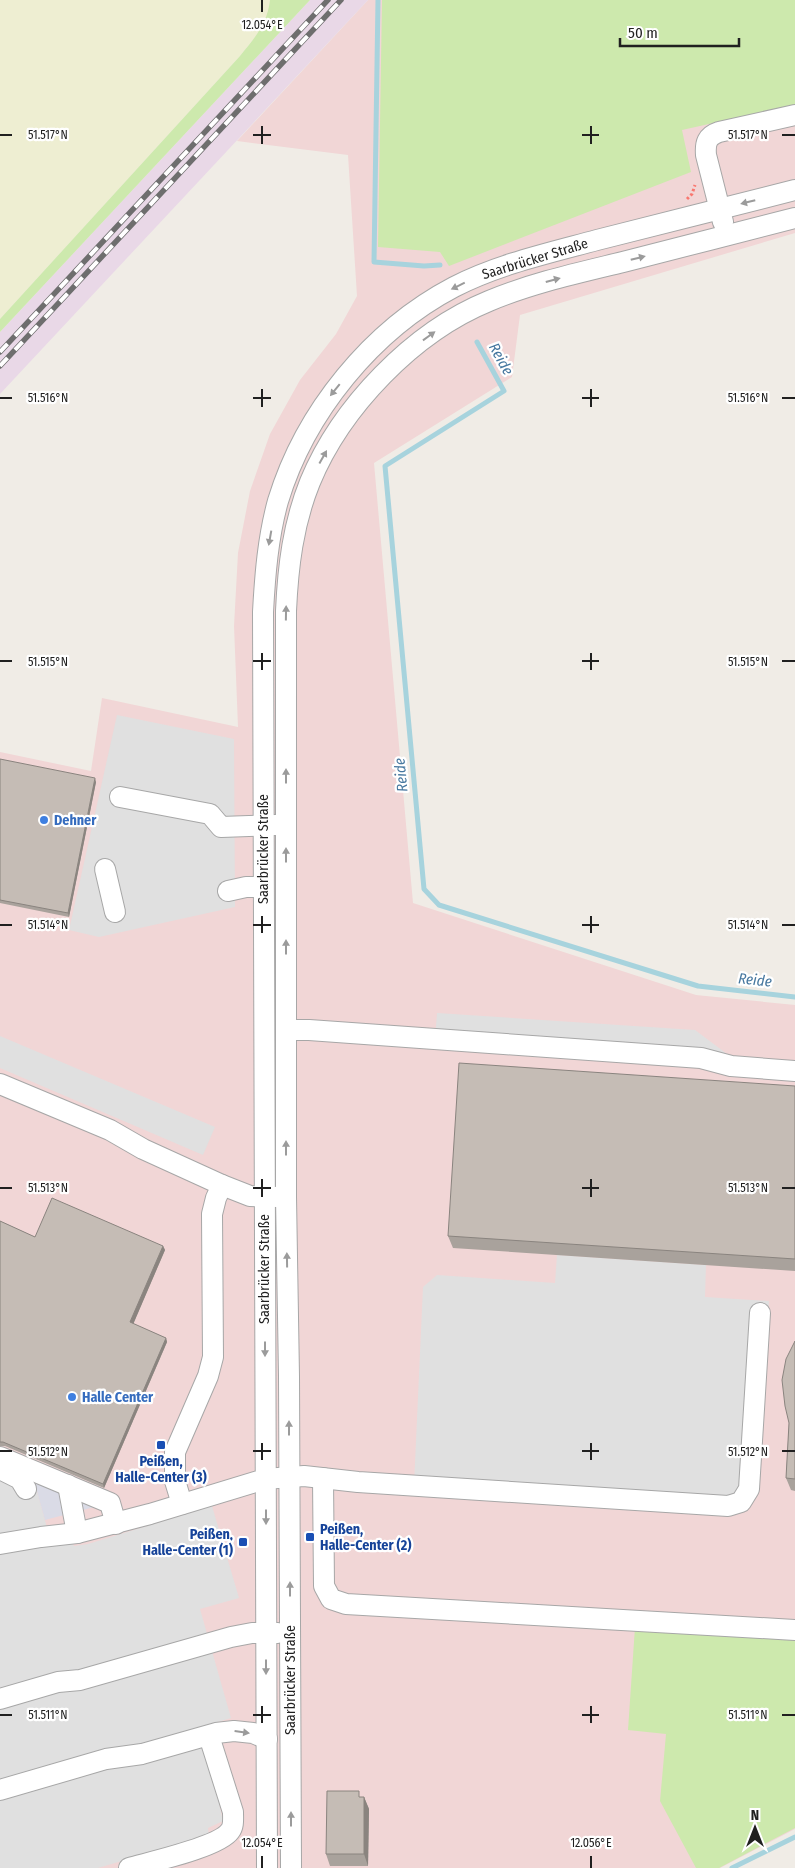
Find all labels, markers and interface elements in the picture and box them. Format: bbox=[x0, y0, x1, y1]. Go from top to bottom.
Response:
scale bar bbox=[620, 15, 739, 47]
text: 12.054°E bbox=[241, 18, 283, 32]
text: 50 m bbox=[628, 24, 658, 42]
text: 51.517°N bbox=[28, 128, 68, 142]
text: 51.517°N bbox=[728, 128, 768, 142]
one-way arrow bbox=[740, 198, 755, 206]
street label: Saarbrücker Straße bbox=[480, 235, 590, 283]
one-way arrow bbox=[630, 254, 645, 262]
one-way arrow bbox=[546, 276, 561, 284]
one-way arrow bbox=[450, 282, 465, 290]
one-way arrow bbox=[422, 330, 435, 341]
water label: Reide bbox=[485, 340, 517, 378]
one-way arrow bbox=[329, 383, 340, 396]
text: 51.516°N bbox=[28, 391, 68, 405]
text: 51.516°N bbox=[728, 391, 768, 405]
one-way arrow bbox=[319, 450, 327, 464]
one-way arrow bbox=[266, 530, 274, 546]
one-way arrow bbox=[282, 605, 290, 621]
text: 51.515°N bbox=[28, 655, 68, 669]
text: 51.515°N bbox=[728, 655, 768, 669]
water label: Reide bbox=[391, 757, 411, 793]
one-way arrow bbox=[282, 768, 290, 784]
street label: Saarbrücker Straße bbox=[255, 794, 272, 904]
place label: Dehner bbox=[54, 812, 97, 829]
marker: Dehner bbox=[38, 814, 50, 826]
one-way arrow bbox=[282, 847, 290, 863]
text: 51.514°N bbox=[28, 918, 68, 932]
text: 51.514°N bbox=[728, 918, 768, 932]
one-way arrow bbox=[282, 939, 290, 955]
water label: Reide bbox=[737, 969, 773, 991]
one-way arrow bbox=[282, 1140, 290, 1156]
text: 51.513°N bbox=[28, 1181, 68, 1195]
text: 51.513°N bbox=[728, 1181, 768, 1195]
street label: Saarbrücker Straße bbox=[256, 1214, 273, 1324]
one-way arrow bbox=[283, 1252, 291, 1268]
one-way arrow bbox=[261, 1341, 269, 1357]
place label: Halle Center bbox=[82, 1389, 154, 1406]
marker: Halle Center bbox=[66, 1391, 78, 1403]
one-way arrow bbox=[285, 1419, 293, 1435]
marker: Peißen, Halle-Center (3) bbox=[155, 1439, 167, 1451]
text: 51.512°N bbox=[28, 1445, 68, 1459]
text: 51.512°N bbox=[728, 1445, 768, 1459]
place label: Peißen, Halle-Center (3) bbox=[115, 1453, 207, 1486]
one-way arrow bbox=[262, 1509, 270, 1525]
place label: Peißen, Halle-Center (2) bbox=[320, 1521, 411, 1554]
place label: Peißen, Halle-Center (1) bbox=[142, 1526, 233, 1559]
marker: Peißen, Halle-Center (2) bbox=[304, 1531, 316, 1543]
marker: Peißen, Halle-Center (1) bbox=[237, 1536, 249, 1548]
one-way arrow bbox=[286, 1580, 294, 1596]
street label: Saarbrücker Straße bbox=[282, 1625, 299, 1735]
one-way arrow bbox=[262, 1660, 270, 1676]
text: 51.511°N bbox=[28, 1708, 68, 1722]
text: 51.511°N bbox=[728, 1708, 768, 1722]
one-way arrow bbox=[234, 1728, 250, 1736]
north arrow bbox=[730, 1803, 780, 1853]
text: N bbox=[751, 1807, 759, 1824]
one-way arrow bbox=[287, 1811, 295, 1827]
text: 12.054°E bbox=[241, 1836, 283, 1850]
text: 12.056°E bbox=[570, 1836, 612, 1850]

